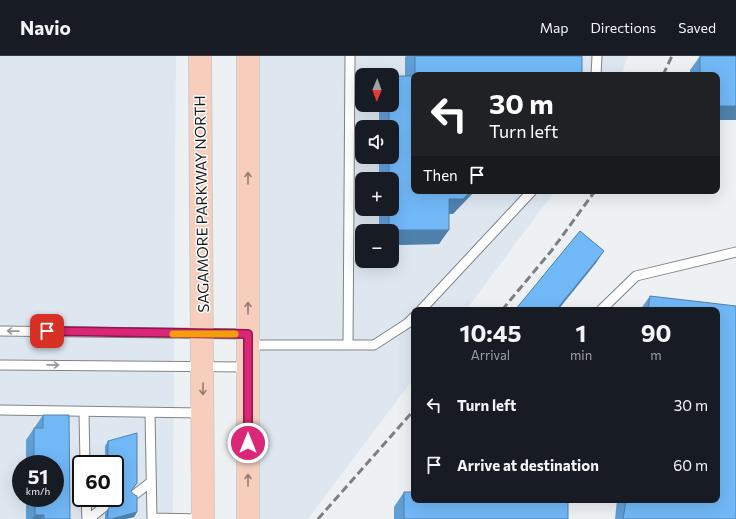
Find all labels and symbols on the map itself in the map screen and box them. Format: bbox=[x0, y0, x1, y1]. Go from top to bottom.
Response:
north arrow bbox=[355, 68, 399, 112]
street label: SAGAMORE PARKWAY NORTH bbox=[190, 95, 212, 313]
one-way arrow bbox=[244, 172, 252, 185]
one-way arrow bbox=[244, 302, 252, 315]
pin bbox=[30, 314, 64, 348]
one-way arrow bbox=[7, 327, 20, 335]
one-way arrow bbox=[46, 361, 59, 369]
one-way arrow bbox=[199, 382, 207, 395]
position arrow bbox=[227, 422, 269, 464]
speed limit sign: 60 bbox=[72, 455, 124, 507]
one-way arrow bbox=[244, 474, 252, 487]

